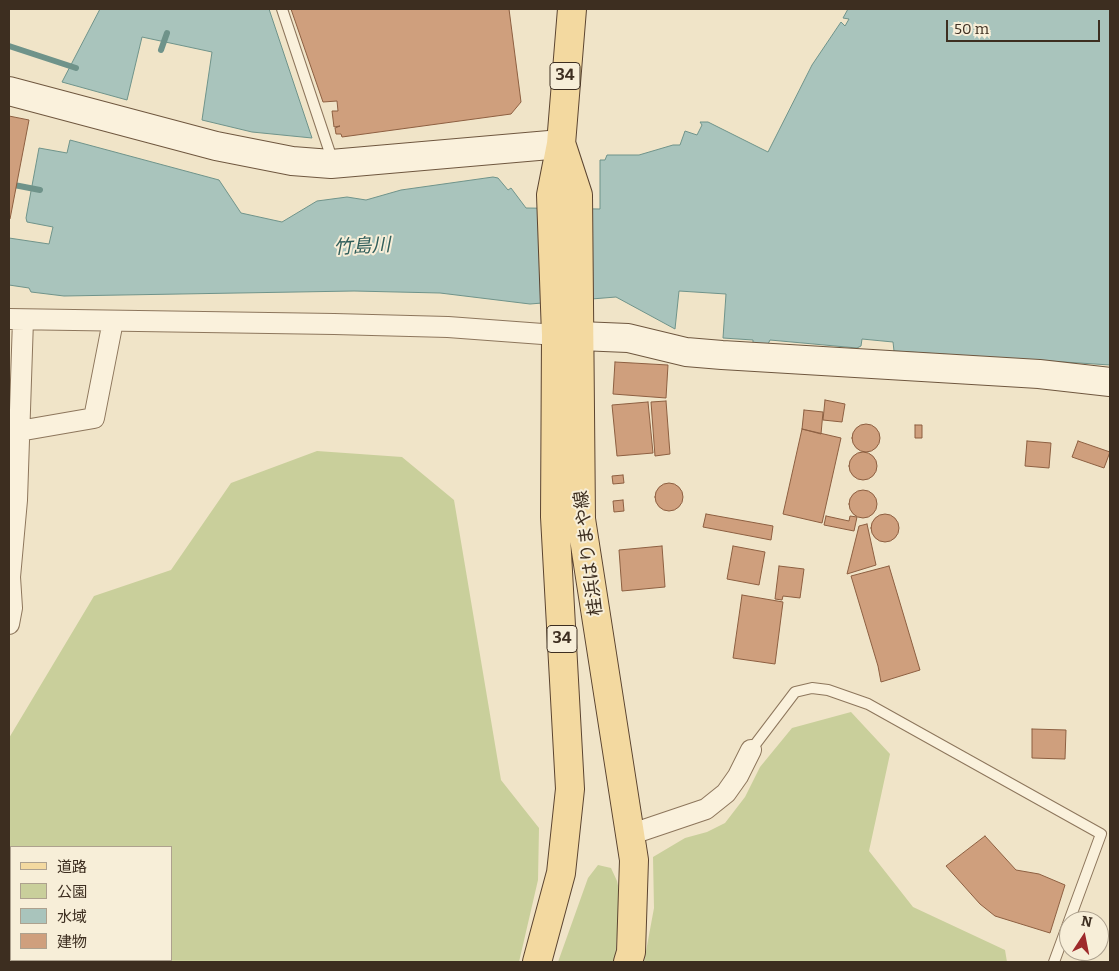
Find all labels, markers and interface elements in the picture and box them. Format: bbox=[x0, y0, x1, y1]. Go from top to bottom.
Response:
scale bar bbox=[949, 10, 1103, 42]
text: 50 m bbox=[954, 20, 989, 38]
road number: 34 bbox=[550, 62, 580, 90]
water label: 竹島川 bbox=[333, 234, 391, 260]
street label: 桂浜はりまや線 bbox=[571, 489, 607, 617]
road number: 34 bbox=[547, 626, 577, 652]
legend bbox=[10, 846, 172, 961]
text: 道路 bbox=[57, 858, 87, 876]
text: 公園 bbox=[57, 883, 87, 901]
text: 水域 bbox=[57, 908, 87, 926]
north arrow bbox=[1059, 911, 1109, 961]
text: N bbox=[1080, 912, 1094, 931]
text: 建物 bbox=[57, 933, 87, 951]

